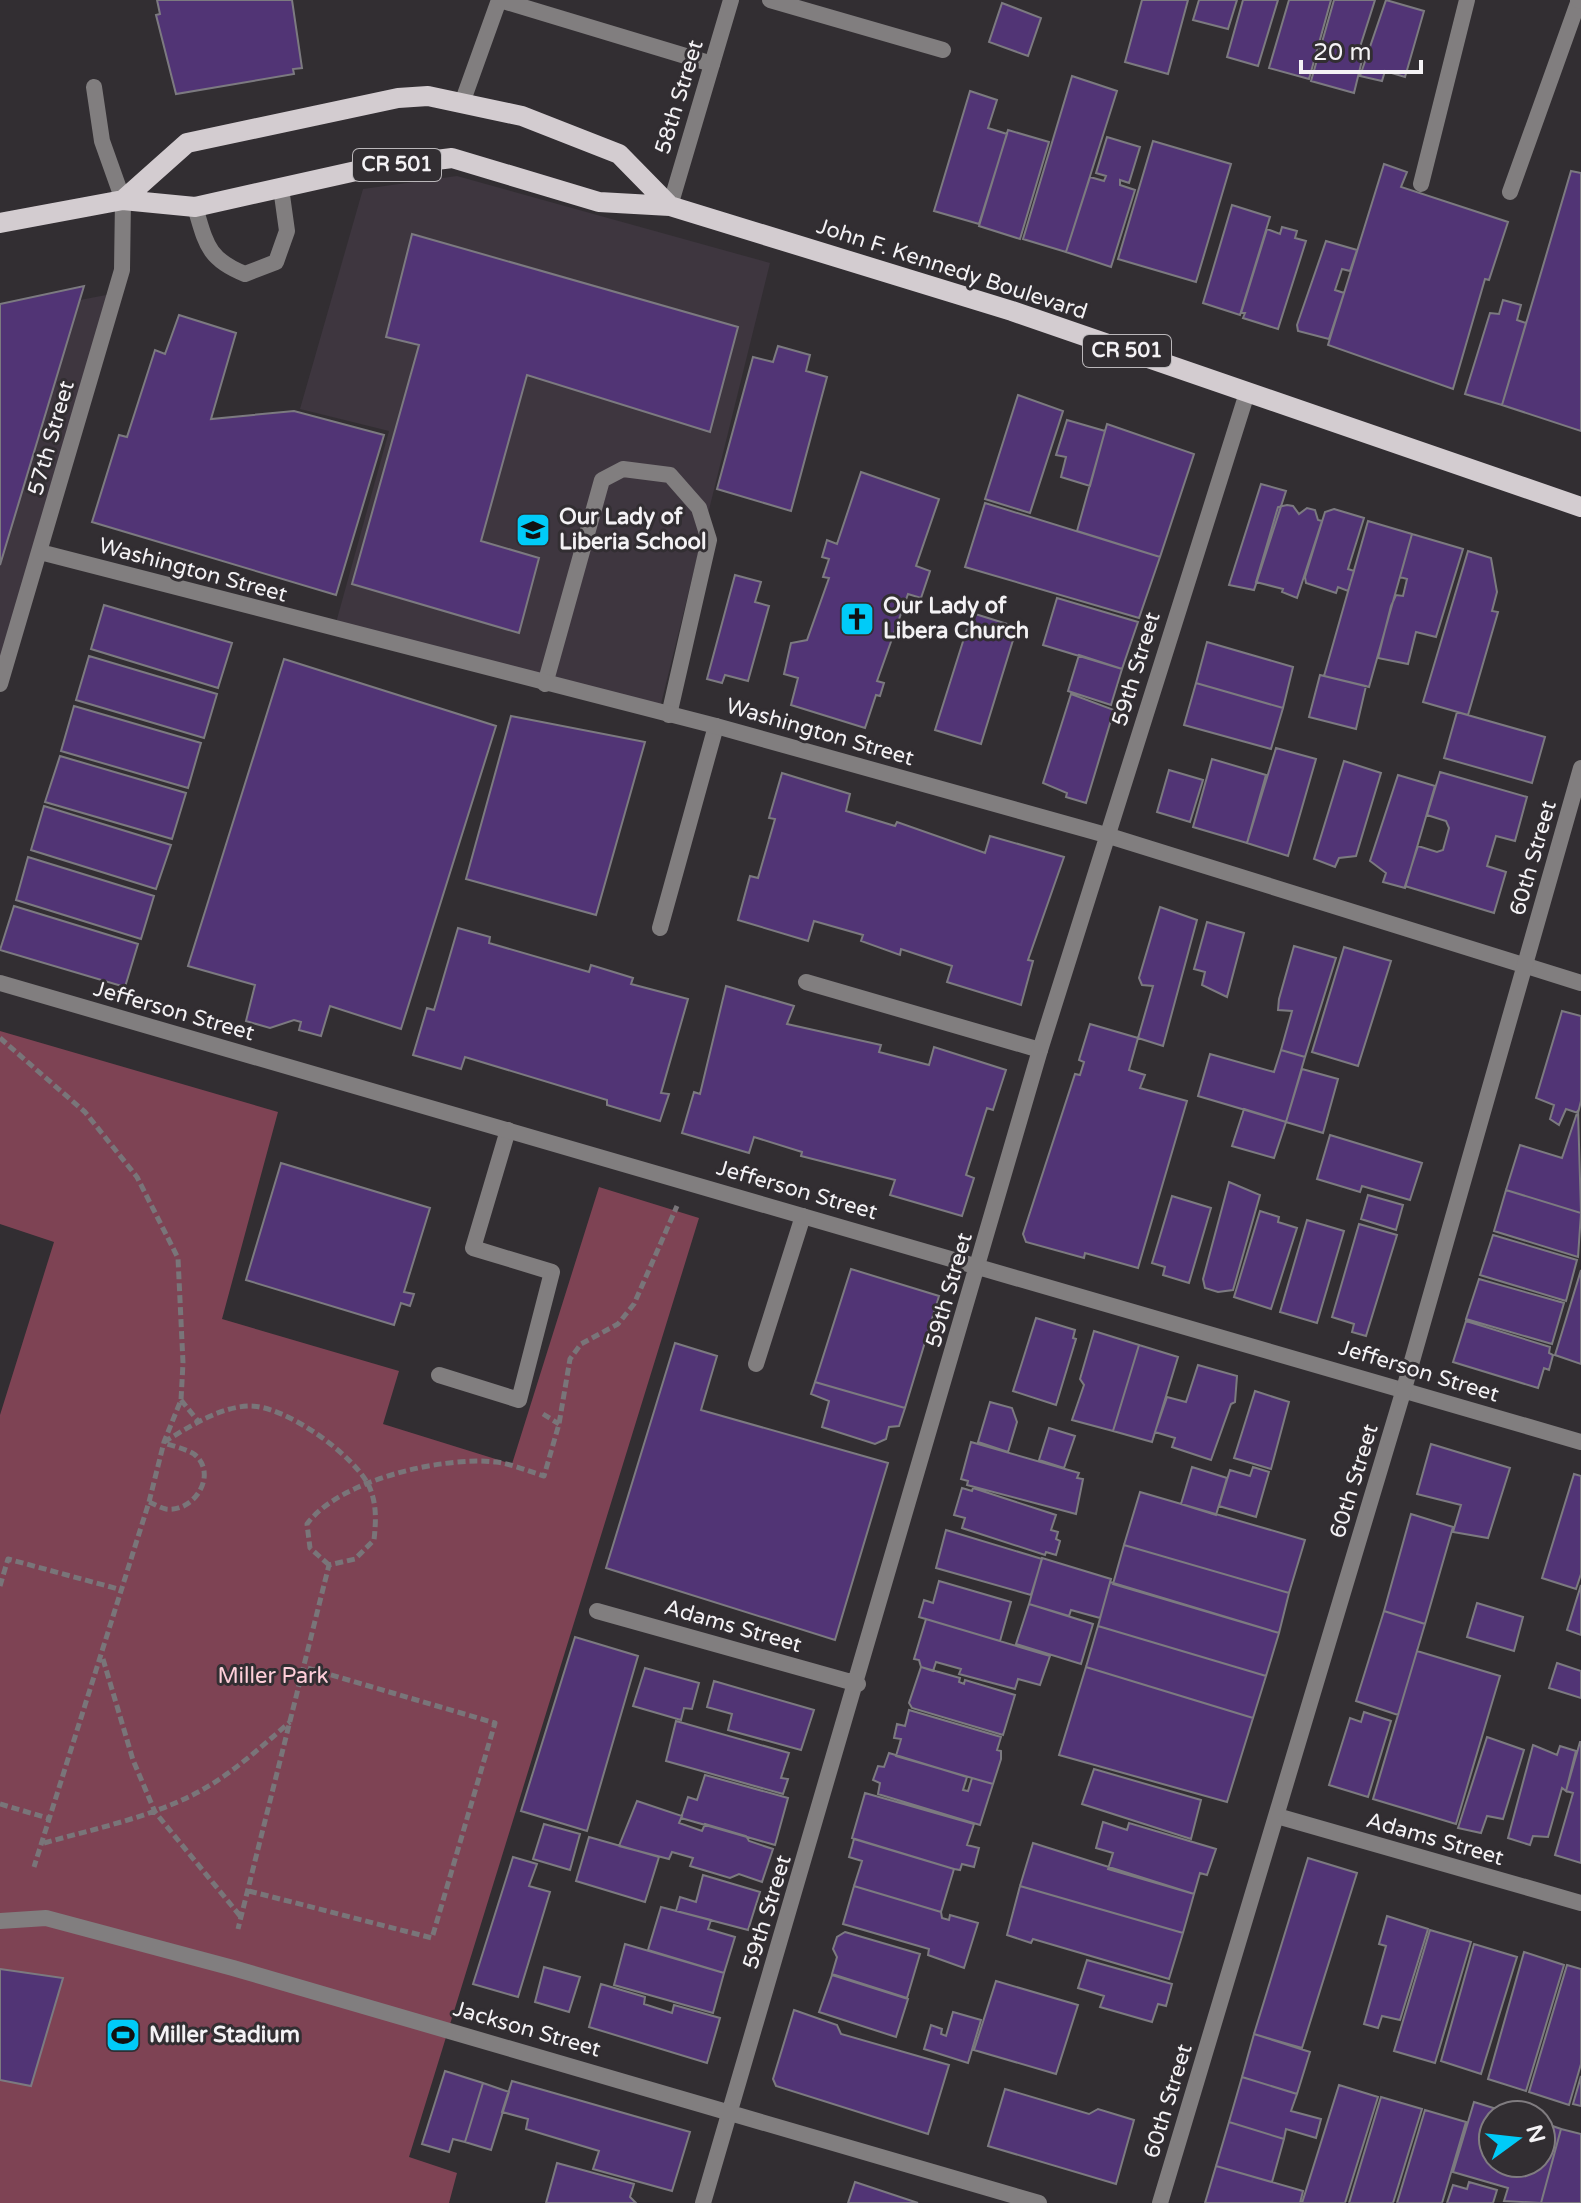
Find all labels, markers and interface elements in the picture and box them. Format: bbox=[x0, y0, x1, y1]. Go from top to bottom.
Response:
scale bar bbox=[1301, 24, 1421, 74]
street label: 58th Street bbox=[649, 37, 709, 157]
text: 20 m bbox=[1313, 38, 1371, 67]
road number: CR 501 bbox=[353, 149, 441, 181]
street label: John F. Kennedy Boulevard bbox=[813, 213, 1091, 325]
road number: CR 501 bbox=[1083, 335, 1171, 367]
street label: 57th Street bbox=[22, 378, 80, 498]
place label: Our Lady of Liberia School bbox=[559, 504, 706, 555]
school or university icon: Our Lady of Liberia School bbox=[514, 511, 552, 549]
street label: Washington Street bbox=[96, 532, 290, 608]
place label: Our Lady of Libera Church bbox=[883, 593, 1029, 644]
church icon: Our Lady of Libera Church bbox=[838, 600, 876, 638]
street label: 59th Street bbox=[1106, 609, 1166, 729]
street label: Washington Street bbox=[723, 693, 917, 771]
street label: 60th Street bbox=[1504, 798, 1562, 918]
street label: Jefferson Street bbox=[91, 976, 257, 1046]
street label: Jefferson Street bbox=[714, 1155, 880, 1225]
street label: 59th Street bbox=[920, 1230, 978, 1350]
street label: Jefferson Street bbox=[1336, 1334, 1502, 1408]
street label: 60th Street bbox=[1324, 1421, 1384, 1541]
street label: Adams Street bbox=[661, 1594, 805, 1658]
park label: Miller Park bbox=[217, 1663, 329, 1689]
street label: Adams Street bbox=[1363, 1807, 1507, 1871]
street label: 59th Street bbox=[737, 1852, 797, 1972]
street label: Jackson Street bbox=[450, 1996, 604, 2062]
sports icon: Miller Stadium bbox=[104, 2016, 142, 2054]
place label: Miller Stadium bbox=[149, 2022, 300, 2048]
street label: 60th Street bbox=[1138, 2041, 1198, 2161]
north arrow bbox=[1477, 2099, 1557, 2179]
text: N bbox=[1521, 2122, 1550, 2146]

